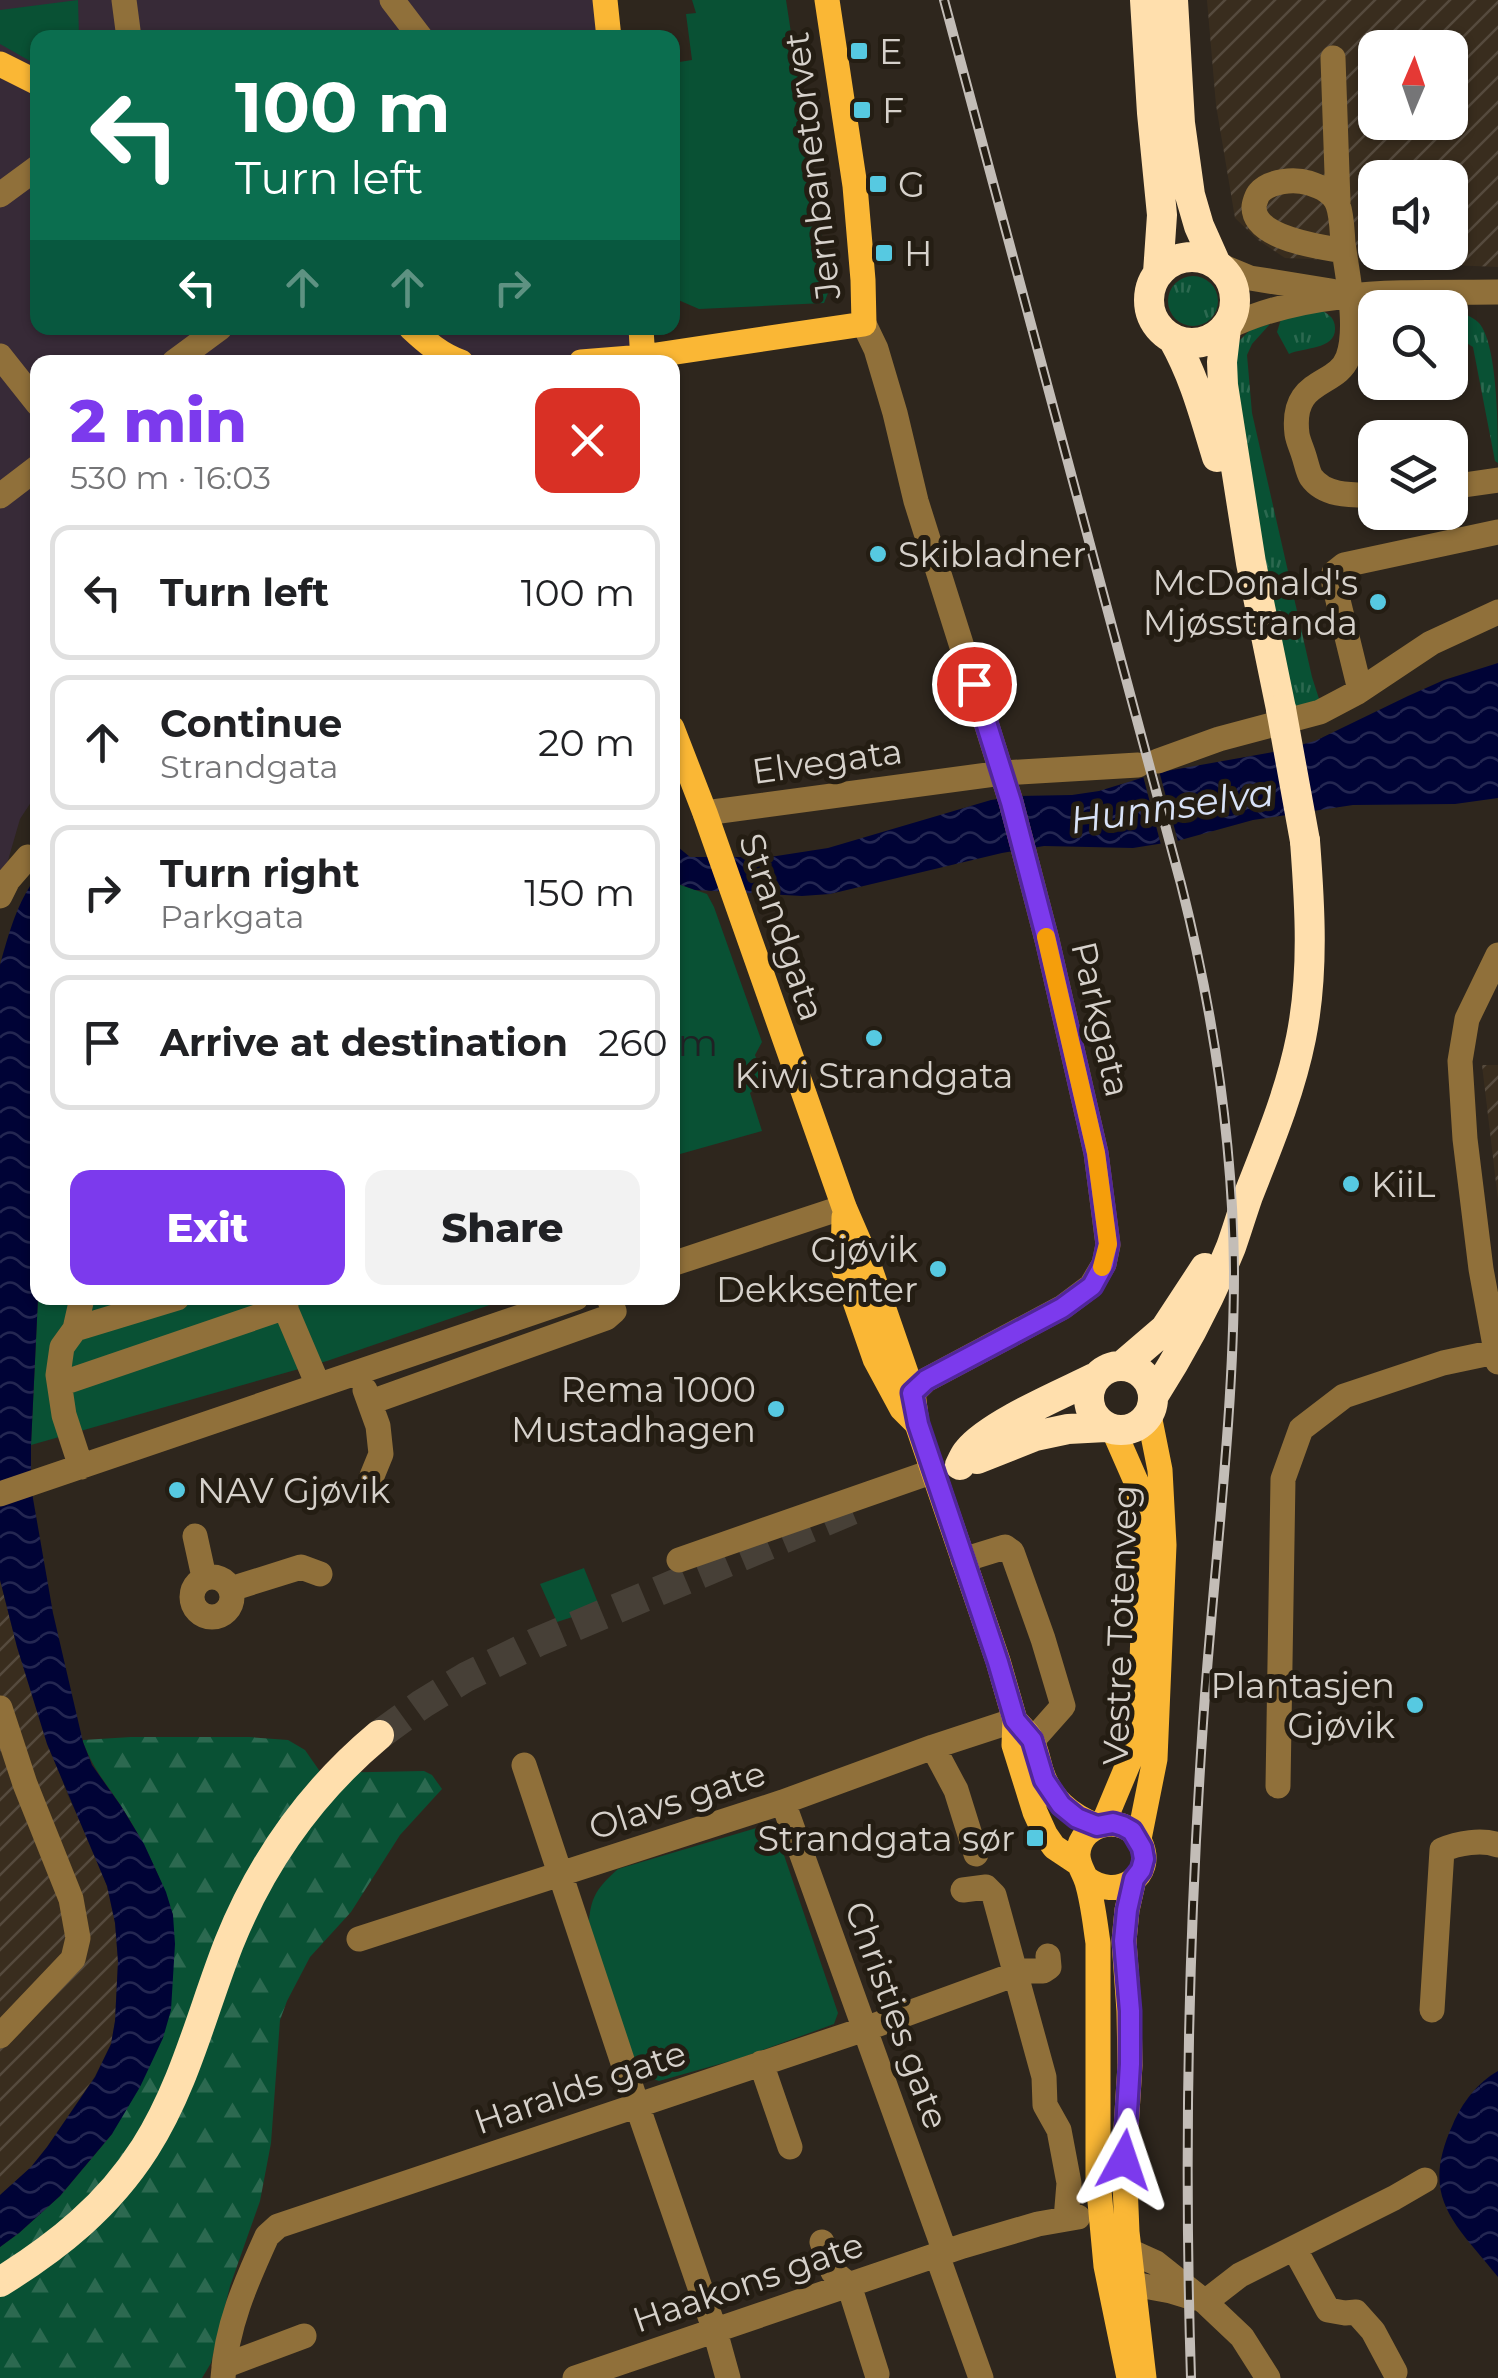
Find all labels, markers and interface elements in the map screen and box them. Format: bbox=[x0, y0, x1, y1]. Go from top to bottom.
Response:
street label: Jernbanetorvet bbox=[774, 30, 850, 303]
place label: E bbox=[879, 30, 902, 73]
north arrow bbox=[1358, 30, 1468, 140]
map controls bbox=[1358, 30, 1468, 530]
marker: E bbox=[848, 40, 870, 62]
text: 100 m bbox=[235, 64, 451, 150]
icon: left bbox=[70, 70, 200, 200]
place label: F bbox=[882, 89, 904, 132]
marker: F bbox=[851, 99, 873, 121]
text: Turn left bbox=[235, 150, 423, 205]
button: sound bbox=[1358, 160, 1468, 270]
place label: G bbox=[898, 163, 925, 206]
marker: G bbox=[867, 173, 889, 195]
place label: H bbox=[904, 232, 932, 275]
marker: H bbox=[873, 242, 895, 264]
icon: left bbox=[170, 260, 225, 315]
icon: ahead bbox=[275, 260, 330, 315]
icon: ahead bbox=[380, 260, 435, 315]
icon: right bbox=[485, 260, 540, 315]
button: search bbox=[1358, 290, 1468, 400]
text: 2 min bbox=[70, 384, 247, 457]
button: close bbox=[535, 388, 640, 493]
button: layers bbox=[1358, 420, 1468, 530]
text: 530 m · 16:03 bbox=[70, 458, 271, 497]
place label: Skibladner bbox=[898, 533, 1086, 576]
marker: Skibladner bbox=[867, 543, 889, 565]
place label: McDonald's Mjøsstranda bbox=[1143, 561, 1358, 644]
icon: left bbox=[75, 565, 130, 620]
text: Turn left bbox=[160, 569, 329, 616]
text: 100 m bbox=[521, 569, 635, 616]
marker: McDonald's Mjøsstranda bbox=[1367, 591, 1389, 613]
pin bbox=[932, 642, 1017, 727]
icon: arrive bbox=[947, 657, 1002, 712]
text: Continue bbox=[160, 700, 342, 747]
icon: ahead bbox=[75, 715, 130, 770]
text: 20 m bbox=[538, 719, 635, 766]
street label: Elvegata bbox=[749, 729, 905, 793]
text: Strandgata bbox=[160, 747, 338, 786]
water label: Hunnselva bbox=[1067, 768, 1277, 844]
street label: Strandgata bbox=[730, 828, 834, 1026]
text: Turn right bbox=[160, 850, 359, 897]
icon: right bbox=[75, 865, 130, 920]
text: 150 m bbox=[524, 869, 635, 916]
text: Parkgata bbox=[160, 897, 304, 936]
street label: Parkgata bbox=[1062, 937, 1140, 1101]
icon: arrive bbox=[75, 1015, 130, 1070]
text: Arrive at destination bbox=[160, 1019, 568, 1066]
text: 260 m bbox=[598, 1019, 718, 1066]
marker: Kiwi Strandgata bbox=[863, 1027, 885, 1049]
place label: Kiwi Strandgata bbox=[735, 1054, 1013, 1097]
place label: KiiL bbox=[1371, 1163, 1436, 1206]
button: Exit bbox=[70, 1170, 345, 1285]
button: Share bbox=[365, 1170, 640, 1285]
marker: KiiL bbox=[1340, 1173, 1362, 1195]
place label: Gjøvik Dekksenter bbox=[716, 1228, 918, 1311]
marker: Gjøvik Dekksenter bbox=[927, 1258, 949, 1280]
place label: Rema 1000 Mustadhagen bbox=[511, 1368, 756, 1451]
marker: Rema 1000 Mustadhagen bbox=[765, 1398, 787, 1420]
place label: NAV Gjøvik bbox=[197, 1469, 390, 1512]
marker: NAV Gjøvik bbox=[166, 1479, 188, 1501]
street label: Vestre Totenveg bbox=[1094, 1484, 1146, 1766]
place label: Plantasjen Gjøvik bbox=[1211, 1664, 1395, 1747]
marker: Plantasjen Gjøvik bbox=[1404, 1694, 1426, 1716]
street label: Olavs gate bbox=[583, 1751, 771, 1849]
place label: Strandgata sør bbox=[758, 1817, 1015, 1860]
marker: Strandgata sør bbox=[1024, 1827, 1046, 1849]
street label: Christies gate bbox=[836, 1895, 958, 2135]
street label: Haralds gate bbox=[468, 2031, 692, 2143]
position arrow bbox=[1072, 2108, 1176, 2212]
street label: Haakons gate bbox=[627, 2222, 869, 2342]

